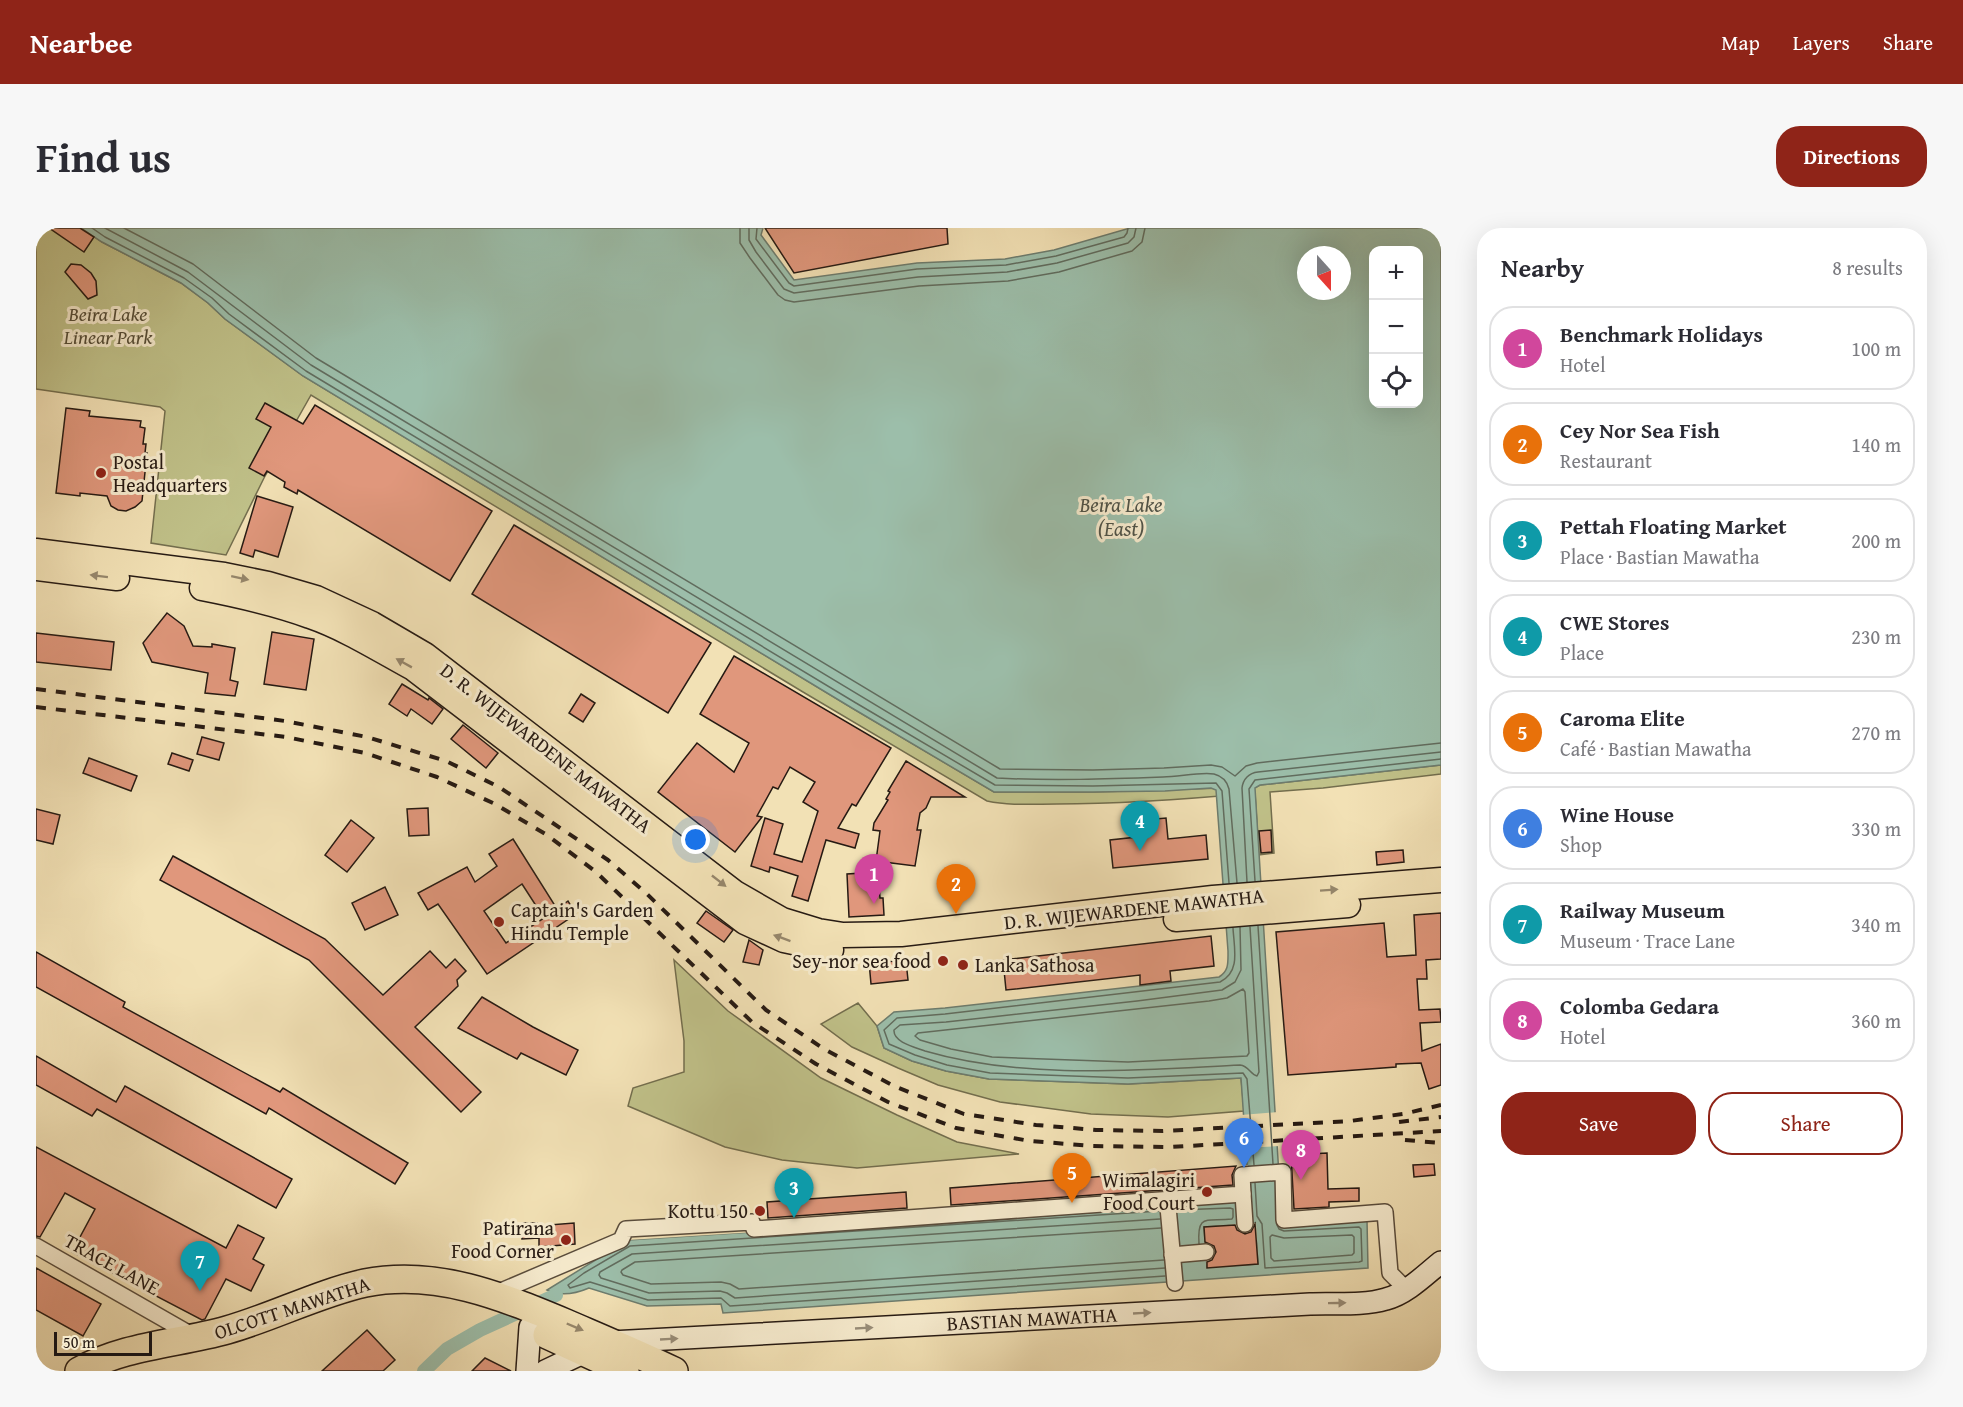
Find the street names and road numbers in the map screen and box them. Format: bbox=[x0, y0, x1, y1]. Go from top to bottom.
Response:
street label: D. R. WIJEWARDENE MAWATHA bbox=[434, 656, 658, 839]
street label: D. R. WIJEWARDENE MAWATHA bbox=[1003, 880, 1265, 937]
street label: TRACE LANE bbox=[59, 1225, 165, 1302]
street label: OLCOTT MAWATHA bbox=[210, 1269, 374, 1346]
street label: BASTIAN MAWATHA bbox=[946, 1300, 1118, 1337]

